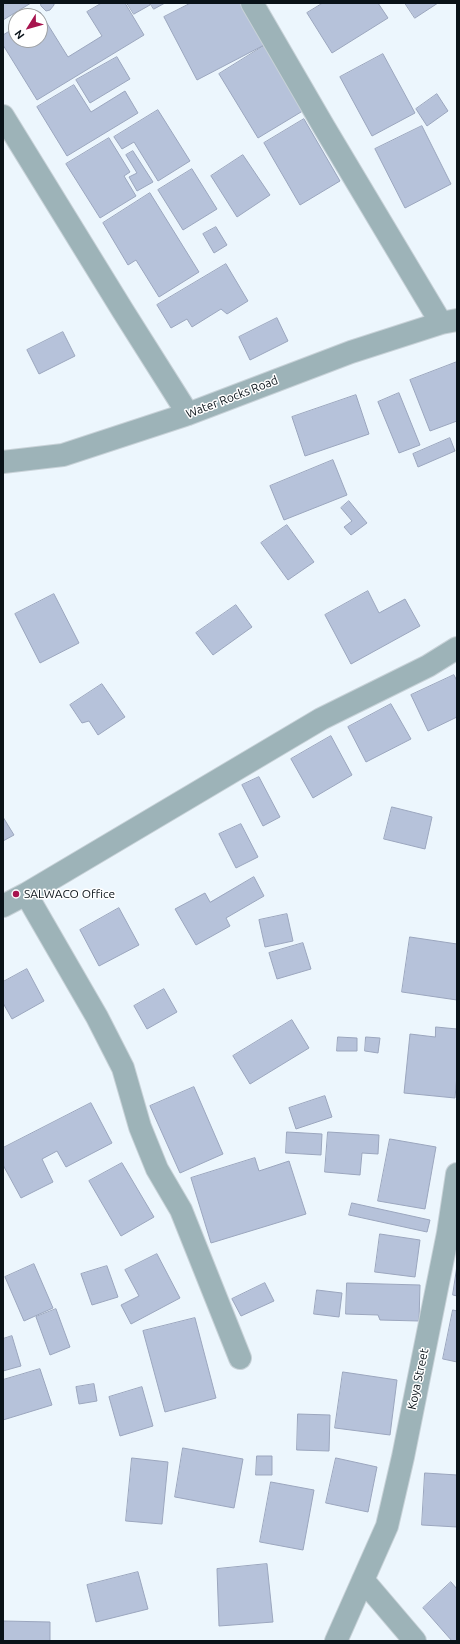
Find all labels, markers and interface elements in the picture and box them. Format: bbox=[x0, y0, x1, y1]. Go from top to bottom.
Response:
north arrow bbox=[8, 8, 48, 48]
text: N bbox=[12, 28, 26, 42]
street label: Water Rocks Road bbox=[184, 373, 280, 421]
place label: SALWACO Office bbox=[24, 887, 115, 901]
marker: SALWACO Office bbox=[11, 889, 21, 899]
street label: Koya Street bbox=[404, 1347, 432, 1411]

